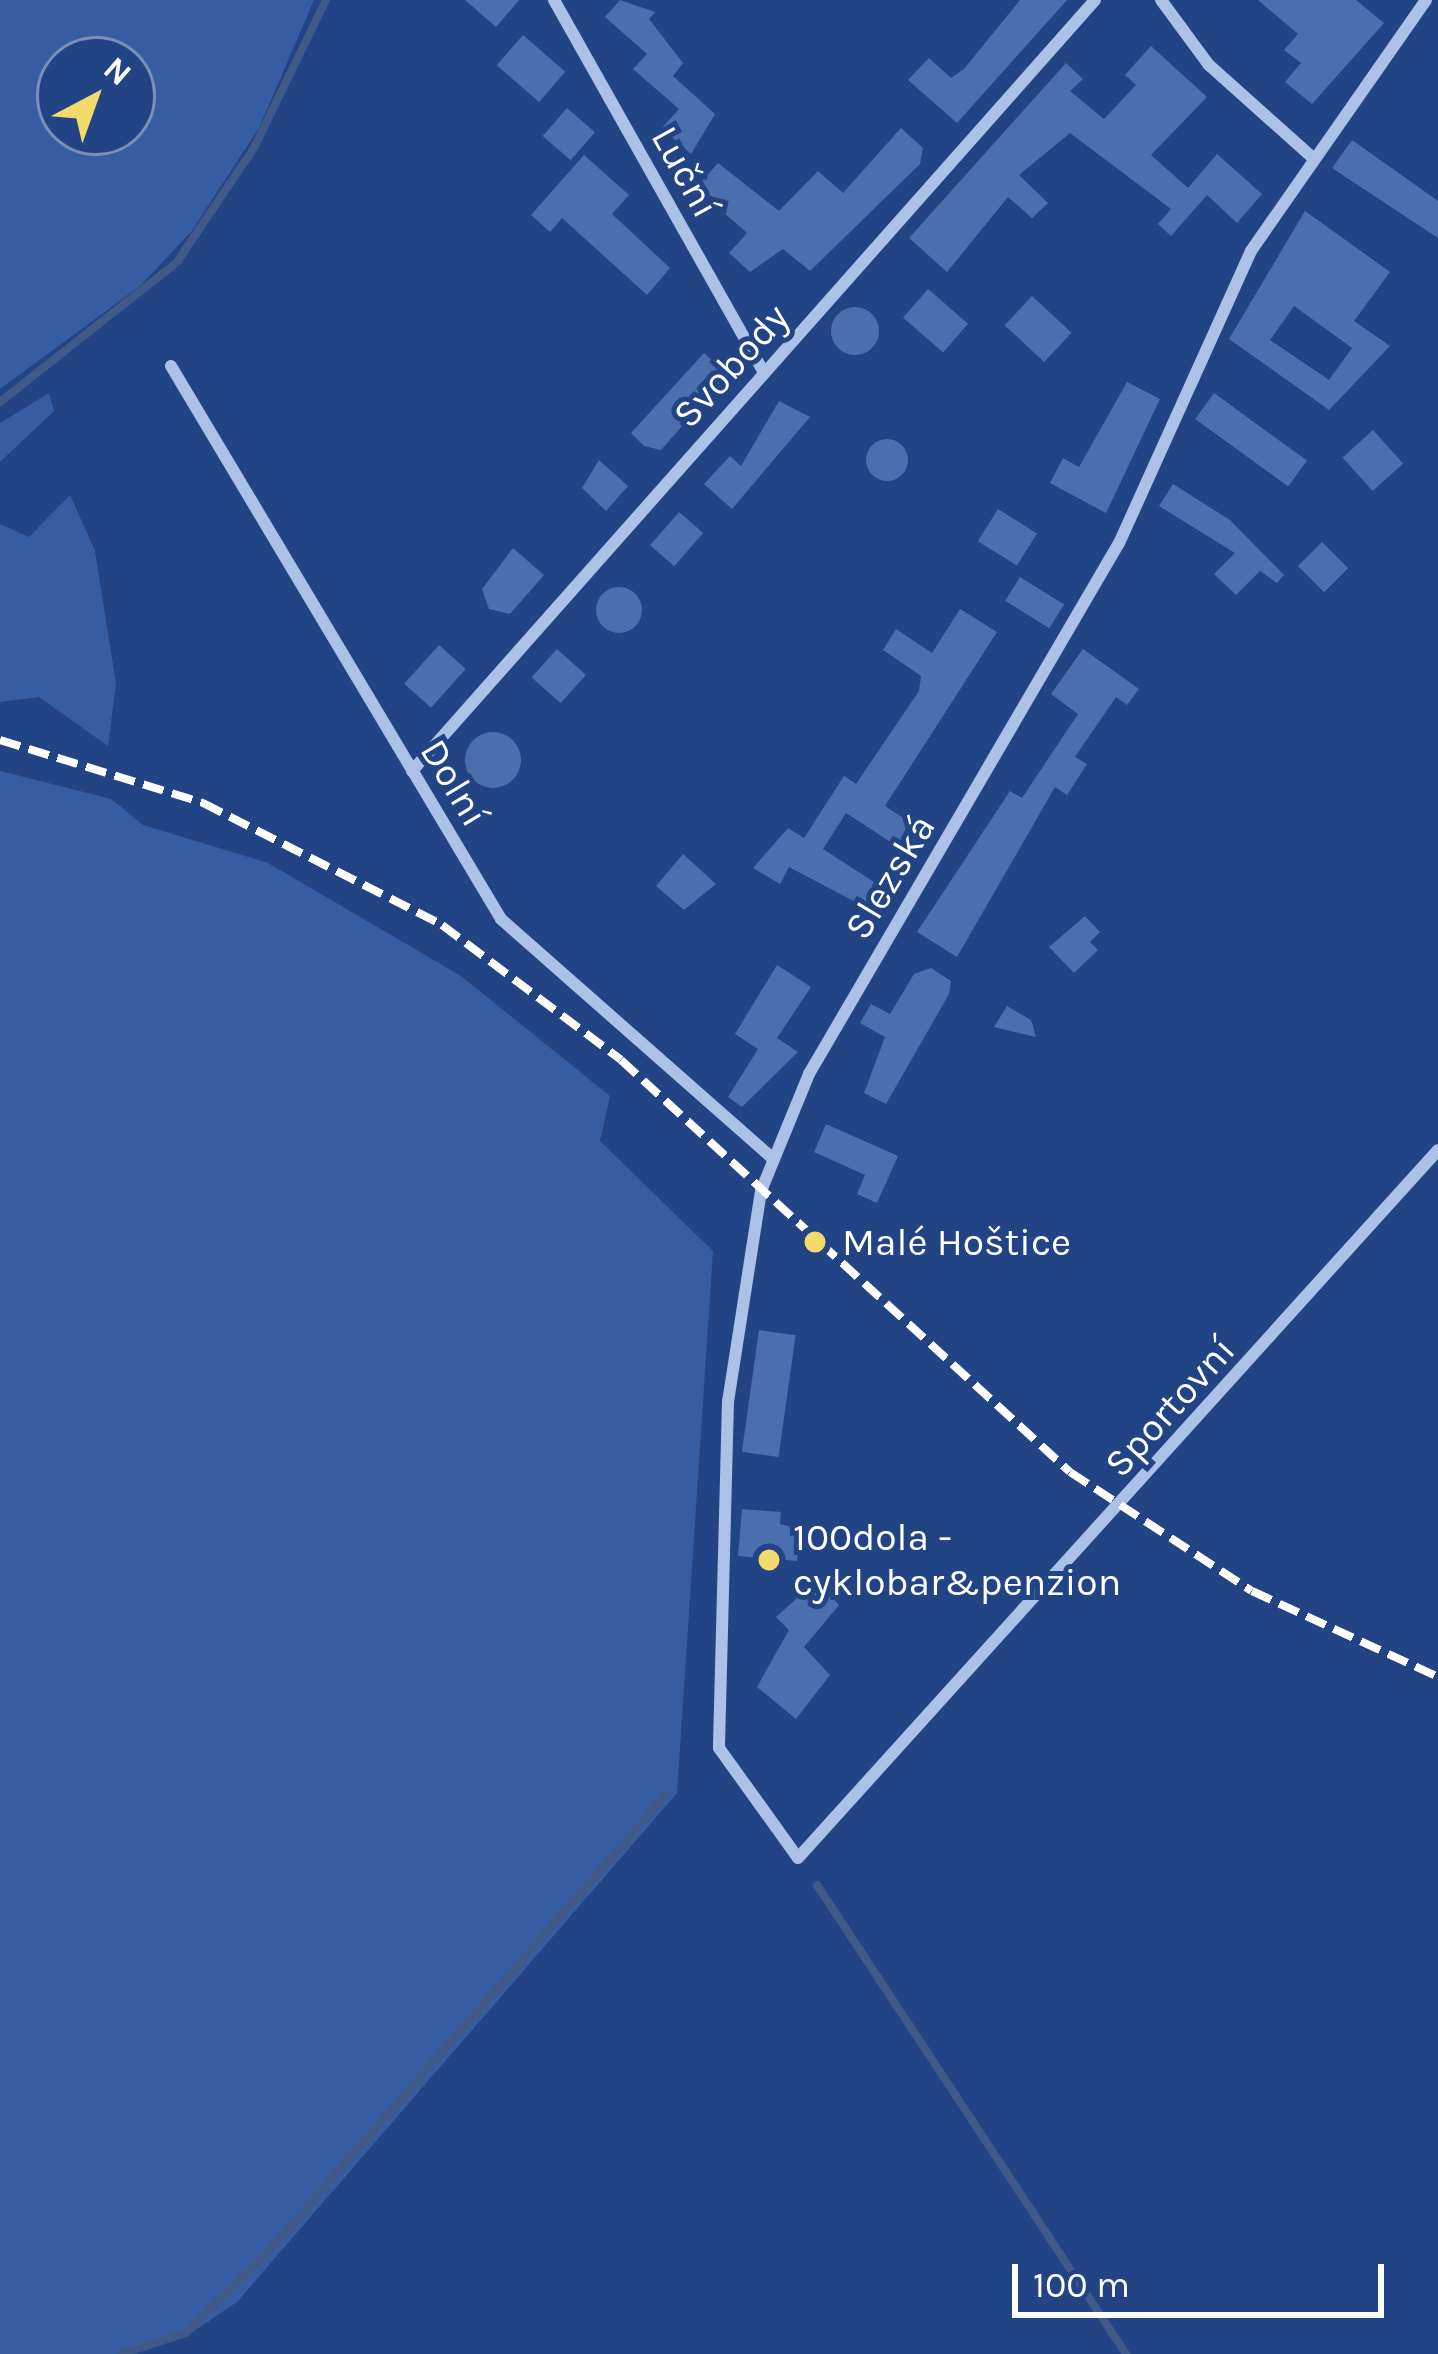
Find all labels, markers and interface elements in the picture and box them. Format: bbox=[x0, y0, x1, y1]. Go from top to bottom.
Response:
north arrow bbox=[36, 36, 156, 156]
text: N bbox=[96, 49, 139, 93]
street label: Luční bbox=[641, 118, 729, 226]
street label: Svobody bbox=[663, 295, 799, 437]
street label: Dolní bbox=[410, 731, 498, 835]
street label: Slezská bbox=[835, 806, 945, 948]
place label: Malé Hoštice bbox=[842, 1219, 1071, 1265]
marker: Malé Hoštice bbox=[799, 1226, 831, 1258]
street label: Sportovní bbox=[1095, 1327, 1245, 1487]
place label: 100dola - cyklobar&penzion bbox=[793, 1515, 1121, 1606]
marker: 100dola - cyklobar&penzion bbox=[756, 1547, 782, 1573]
scale bar bbox=[1018, 2240, 1390, 2314]
text: 100 m bbox=[1033, 2264, 1130, 2306]

